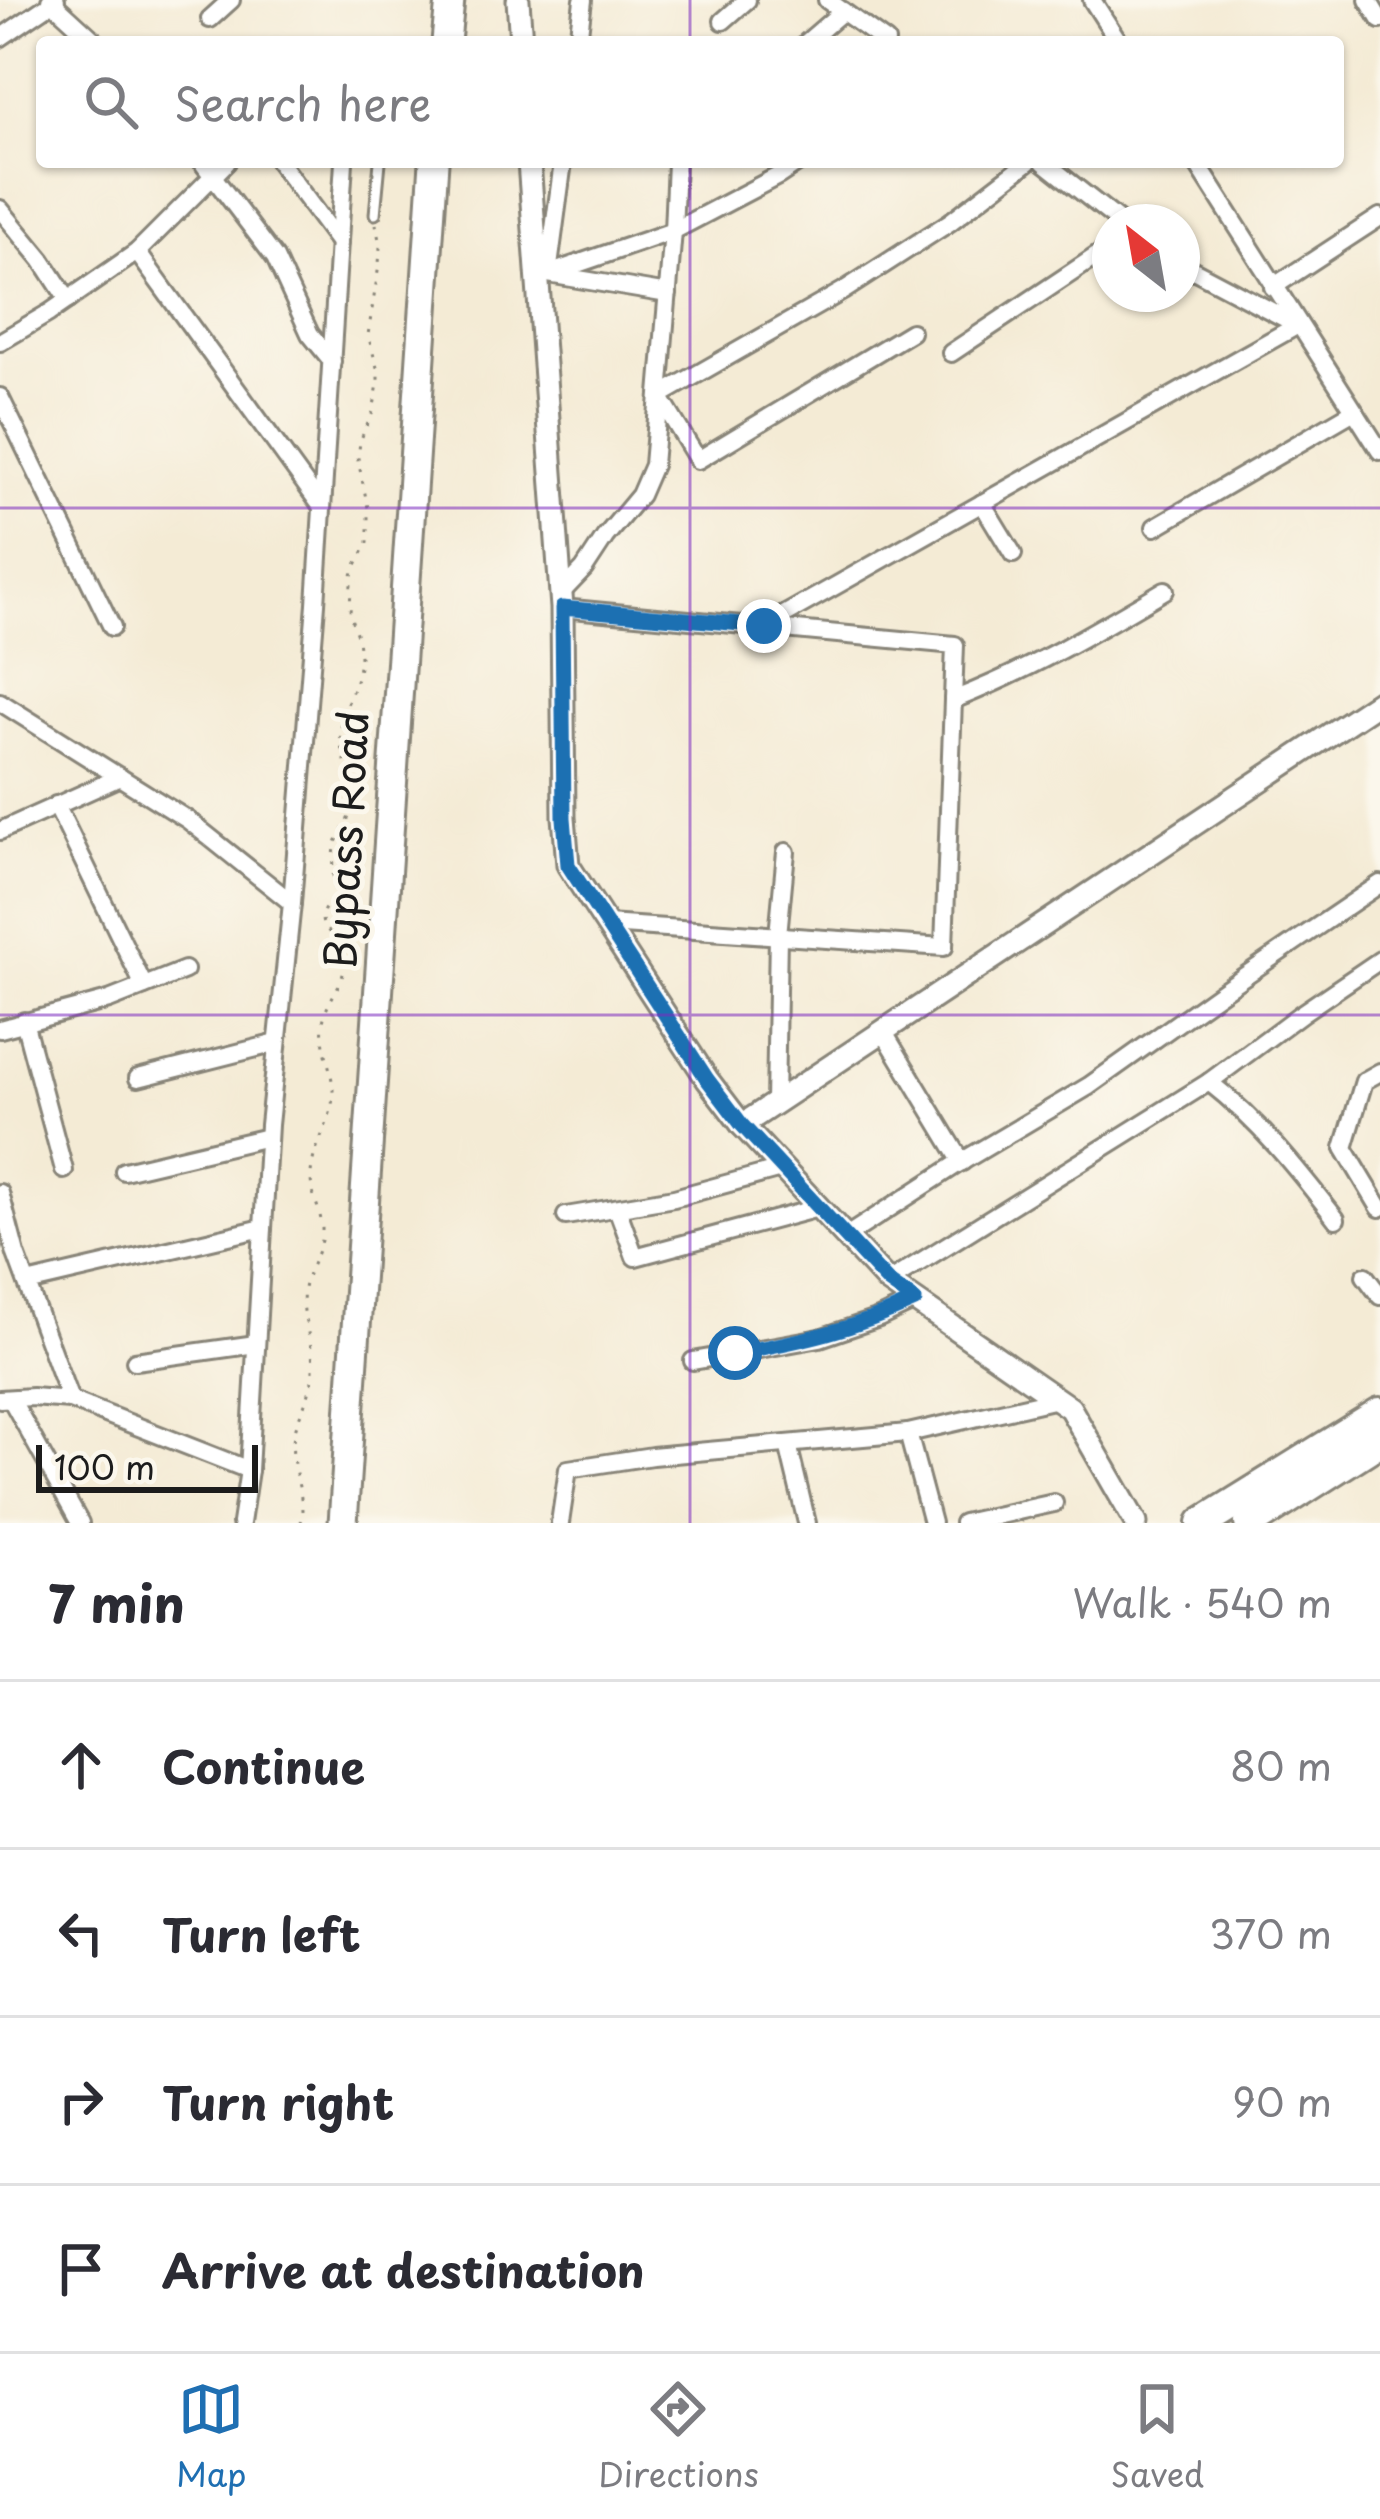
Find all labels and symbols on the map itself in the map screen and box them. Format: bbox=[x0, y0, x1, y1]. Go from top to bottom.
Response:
north arrow bbox=[1092, 204, 1200, 312]
route end bbox=[737, 599, 791, 653]
street label: Bypass Road bbox=[306, 709, 383, 971]
route start bbox=[708, 1326, 762, 1380]
scale bar bbox=[36, 1439, 258, 1492]

